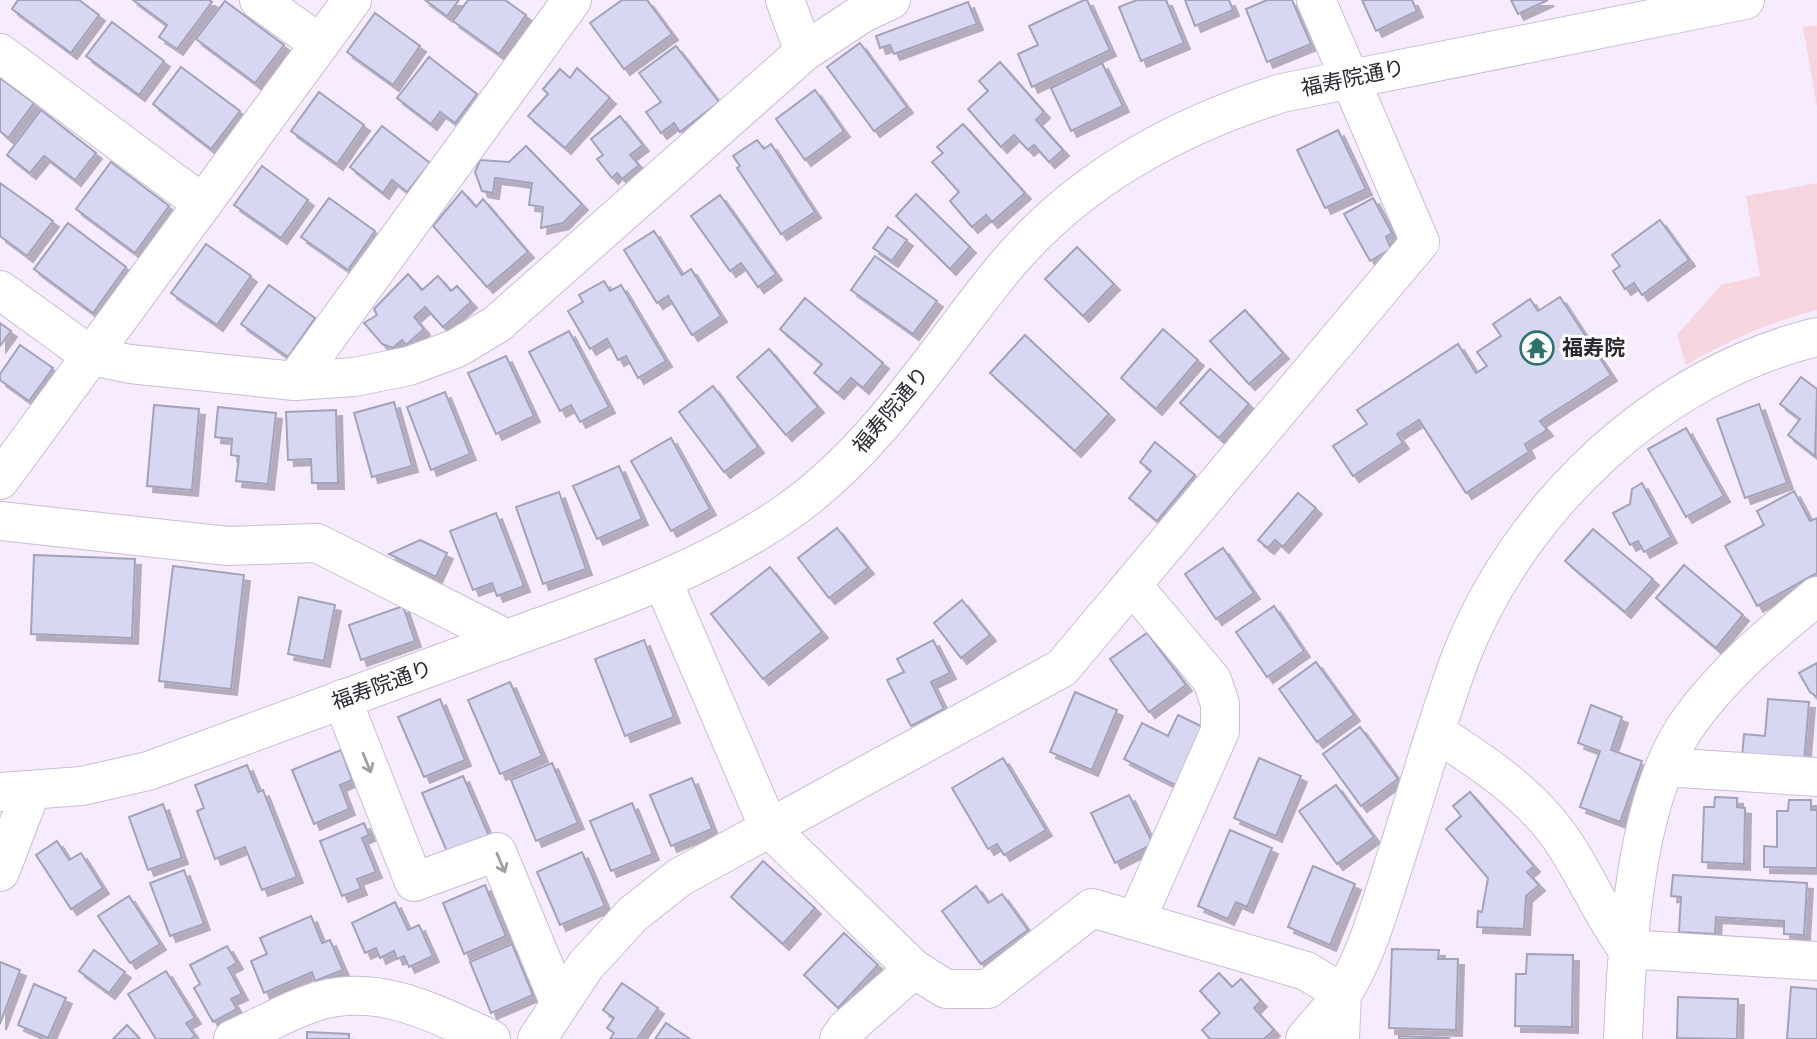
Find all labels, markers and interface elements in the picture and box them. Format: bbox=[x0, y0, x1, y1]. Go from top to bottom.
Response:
street label: 福寿院通り bbox=[1299, 55, 1407, 101]
temple icon: 福寿院 bbox=[1518, 329, 1556, 367]
place label: 福寿院 bbox=[1562, 336, 1625, 360]
street label: 福寿院通り bbox=[848, 362, 934, 458]
street label: 福寿院通り bbox=[329, 656, 435, 714]
one-way arrow bbox=[361, 751, 374, 773]
one-way arrow bbox=[495, 852, 508, 873]

